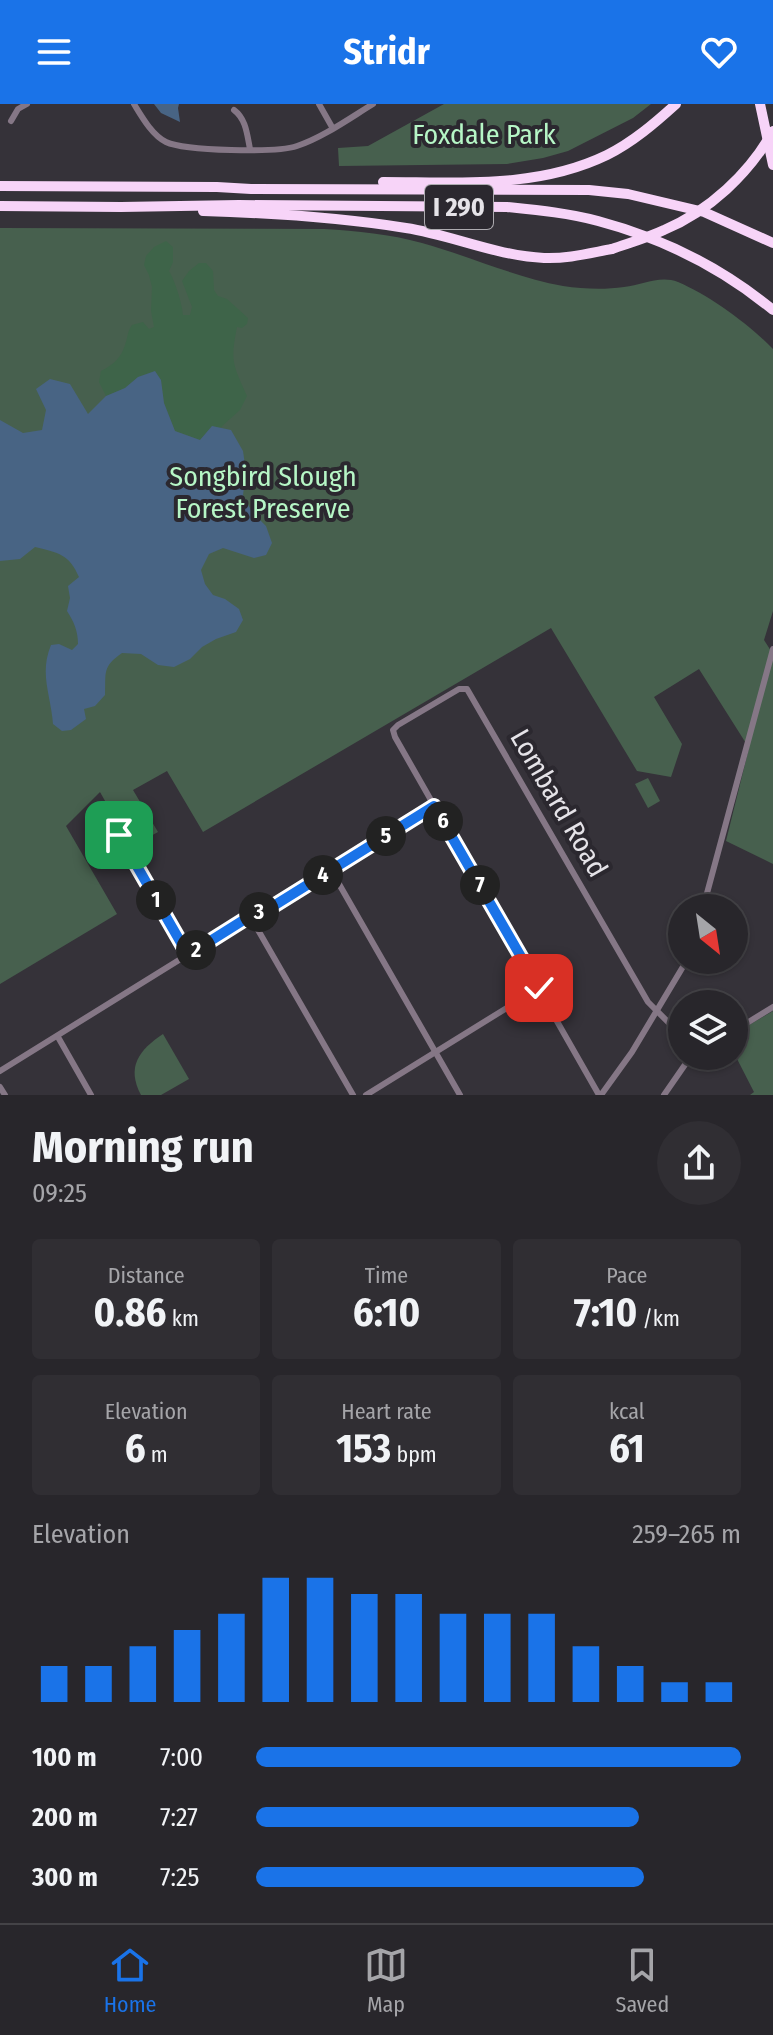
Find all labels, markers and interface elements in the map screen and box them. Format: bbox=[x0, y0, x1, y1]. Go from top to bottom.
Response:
icon: menu bbox=[32, 30, 76, 74]
text: Stridr bbox=[343, 30, 430, 74]
icon: heart bbox=[697, 30, 741, 74]
park label: Foxdale Park bbox=[412, 118, 557, 151]
road number: I 290 bbox=[425, 185, 493, 229]
park label: Songbird Slough Forest Preserve bbox=[169, 460, 357, 525]
street label: Lombard Road bbox=[503, 723, 615, 883]
pin bbox=[85, 801, 153, 869]
pin: 6 bbox=[423, 801, 463, 841]
text: 6 bbox=[437, 807, 449, 834]
icon: arrive bbox=[97, 813, 141, 857]
pin: 5 bbox=[366, 816, 406, 856]
text: 5 bbox=[381, 822, 391, 849]
pin: 4 bbox=[303, 855, 343, 895]
text: 4 bbox=[317, 861, 329, 888]
pin: 7 bbox=[460, 865, 500, 905]
text: 7 bbox=[475, 871, 485, 898]
pin: 1 bbox=[136, 880, 176, 920]
text: 1 bbox=[151, 886, 161, 913]
pin: 3 bbox=[239, 892, 279, 932]
north arrow bbox=[668, 894, 748, 974]
map controls bbox=[668, 894, 748, 1070]
text: 3 bbox=[254, 898, 264, 925]
pin: 2 bbox=[176, 930, 216, 970]
text: 2 bbox=[191, 936, 201, 963]
pin bbox=[505, 954, 573, 1022]
icon: check bbox=[517, 966, 561, 1010]
button: layers bbox=[668, 990, 748, 1070]
text: Morning run bbox=[32, 1121, 254, 1174]
button: share bbox=[657, 1121, 741, 1205]
text: 09:25 bbox=[32, 1178, 87, 1209]
text: Distance bbox=[108, 1262, 185, 1289]
text: Time bbox=[365, 1262, 408, 1289]
text: Pace bbox=[606, 1262, 647, 1289]
text: 0.86 bbox=[93, 1289, 167, 1337]
text: 6:10 bbox=[353, 1289, 420, 1337]
text: 7:10 bbox=[574, 1289, 637, 1337]
text: km bbox=[167, 1305, 199, 1332]
text: /km bbox=[637, 1305, 680, 1332]
text: Elevation bbox=[105, 1398, 188, 1425]
text: Heart rate bbox=[341, 1398, 432, 1425]
text: kcal bbox=[609, 1398, 645, 1425]
text: 6 bbox=[125, 1425, 146, 1473]
text: 153 bbox=[336, 1425, 391, 1473]
text: 61 bbox=[609, 1425, 645, 1473]
text: m bbox=[146, 1441, 168, 1468]
text: bpm bbox=[391, 1441, 437, 1468]
text: Elevation bbox=[32, 1519, 130, 1550]
text: 259–265 m bbox=[632, 1519, 741, 1550]
text: 100 m bbox=[32, 1742, 97, 1773]
text: 7:00 bbox=[160, 1742, 203, 1773]
text: 200 m bbox=[32, 1802, 98, 1833]
text: 7:27 bbox=[160, 1802, 198, 1833]
text: 300 m bbox=[32, 1862, 98, 1893]
text: 7:25 bbox=[160, 1862, 199, 1893]
tab: Home bbox=[104, 1943, 156, 2018]
tab: Map bbox=[364, 1943, 408, 2018]
tab: Saved bbox=[615, 1943, 669, 2018]

